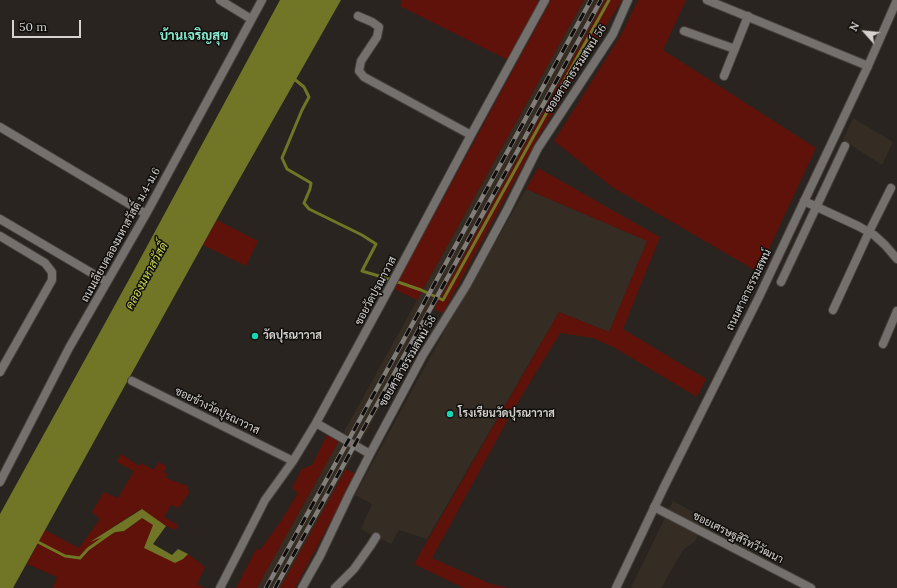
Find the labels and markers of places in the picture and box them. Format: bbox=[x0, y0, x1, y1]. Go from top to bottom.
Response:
place label: วัดปุรณาวาส bbox=[263, 329, 322, 343]
marker: วัดปุรณาวาส bbox=[250, 331, 260, 341]
place label: โรงเรียนวัดปุรณาวาส bbox=[458, 407, 555, 421]
marker: โรงเรียนวัดปุรณาวาส bbox=[445, 409, 455, 419]

